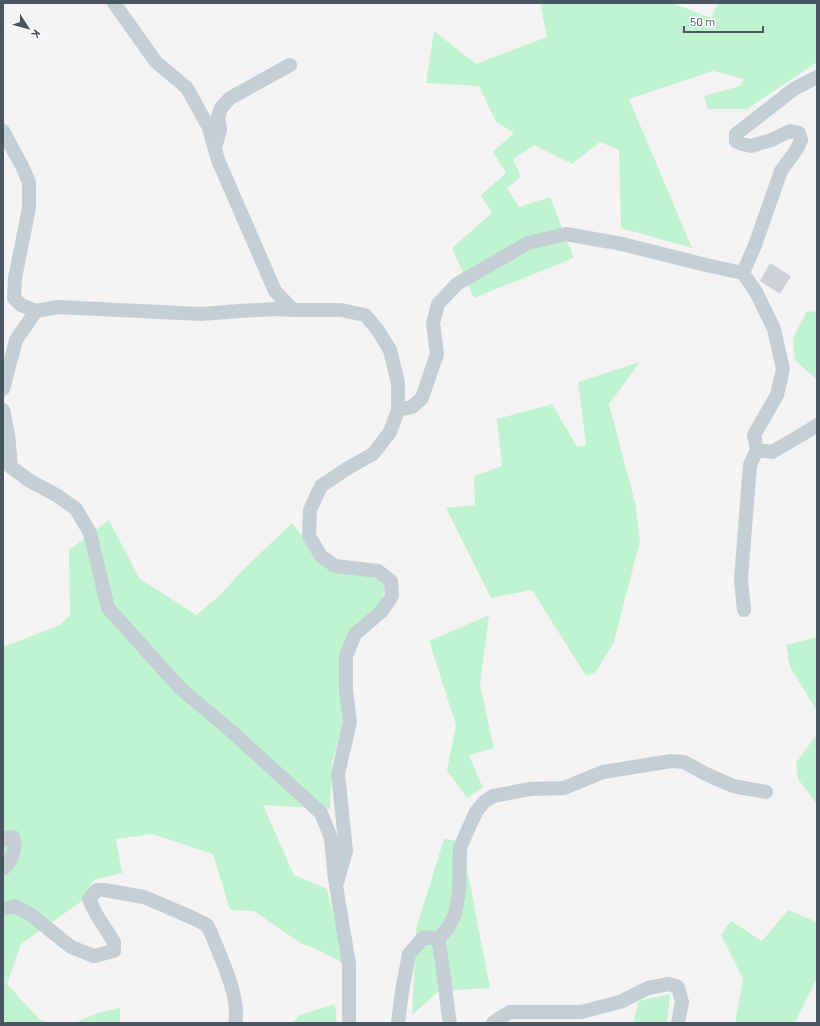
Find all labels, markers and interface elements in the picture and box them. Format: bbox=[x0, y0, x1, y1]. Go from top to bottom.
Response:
north arrow bbox=[8, 8, 48, 48]
scale bar bbox=[684, 8, 763, 34]
text: 50 m bbox=[690, 14, 715, 28]
text: K bbox=[29, 28, 44, 41]

